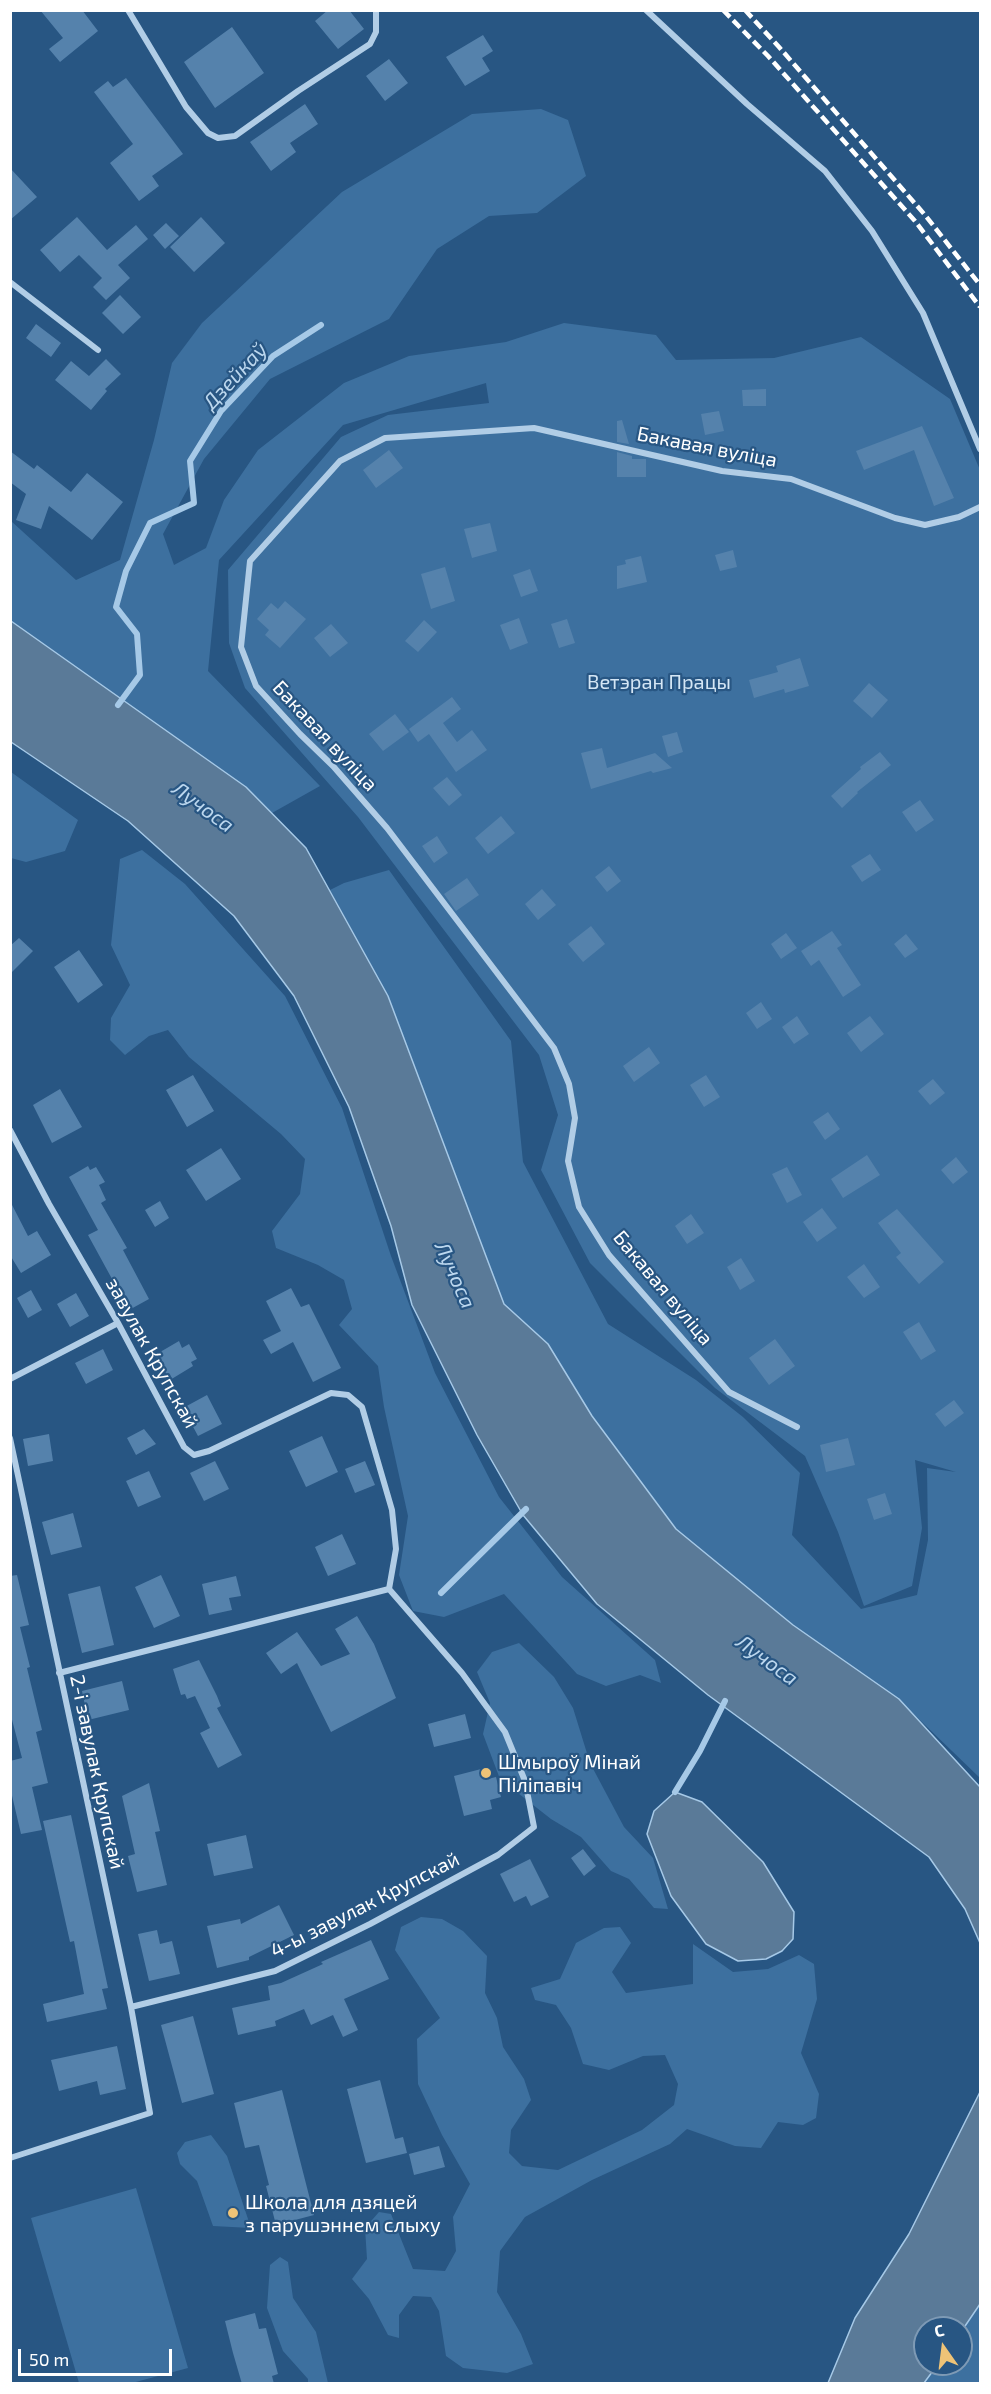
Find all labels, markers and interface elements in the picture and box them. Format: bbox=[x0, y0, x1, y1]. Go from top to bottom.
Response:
water label: Дзейкаў bbox=[198, 337, 272, 415]
street label: Бакавая вуліца bbox=[635, 422, 779, 472]
park label: Ветэран Працы bbox=[587, 670, 731, 694]
street label: Бакавая вуліца bbox=[268, 676, 382, 796]
water label: Лучоса bbox=[167, 776, 239, 838]
street label: Бакавая вуліца bbox=[608, 1226, 718, 1350]
water label: Лучоса bbox=[429, 1238, 481, 1312]
street label: завулак Крупскай bbox=[101, 1274, 203, 1432]
water label: Лучоса bbox=[731, 1629, 803, 1691]
street label: 2-і завулак Крупскай bbox=[65, 1673, 129, 1871]
place label: Шмыроў Мінай Піліпавіч bbox=[498, 1750, 641, 1797]
marker: Шмыроў Мінай Піліпавіч bbox=[479, 1766, 493, 1780]
street label: 4-ы завулак Крупскай bbox=[267, 1847, 463, 1963]
place label: Школа для дзяцей з парушэннем слыху bbox=[245, 2190, 441, 2237]
marker: Школа для дзяцей з парушэннем слыху bbox=[226, 2206, 240, 2220]
north arrow bbox=[913, 2316, 973, 2376]
text: С bbox=[932, 2320, 946, 2340]
scale bar bbox=[21, 2337, 176, 2375]
text: 50 m bbox=[29, 2348, 69, 2370]

